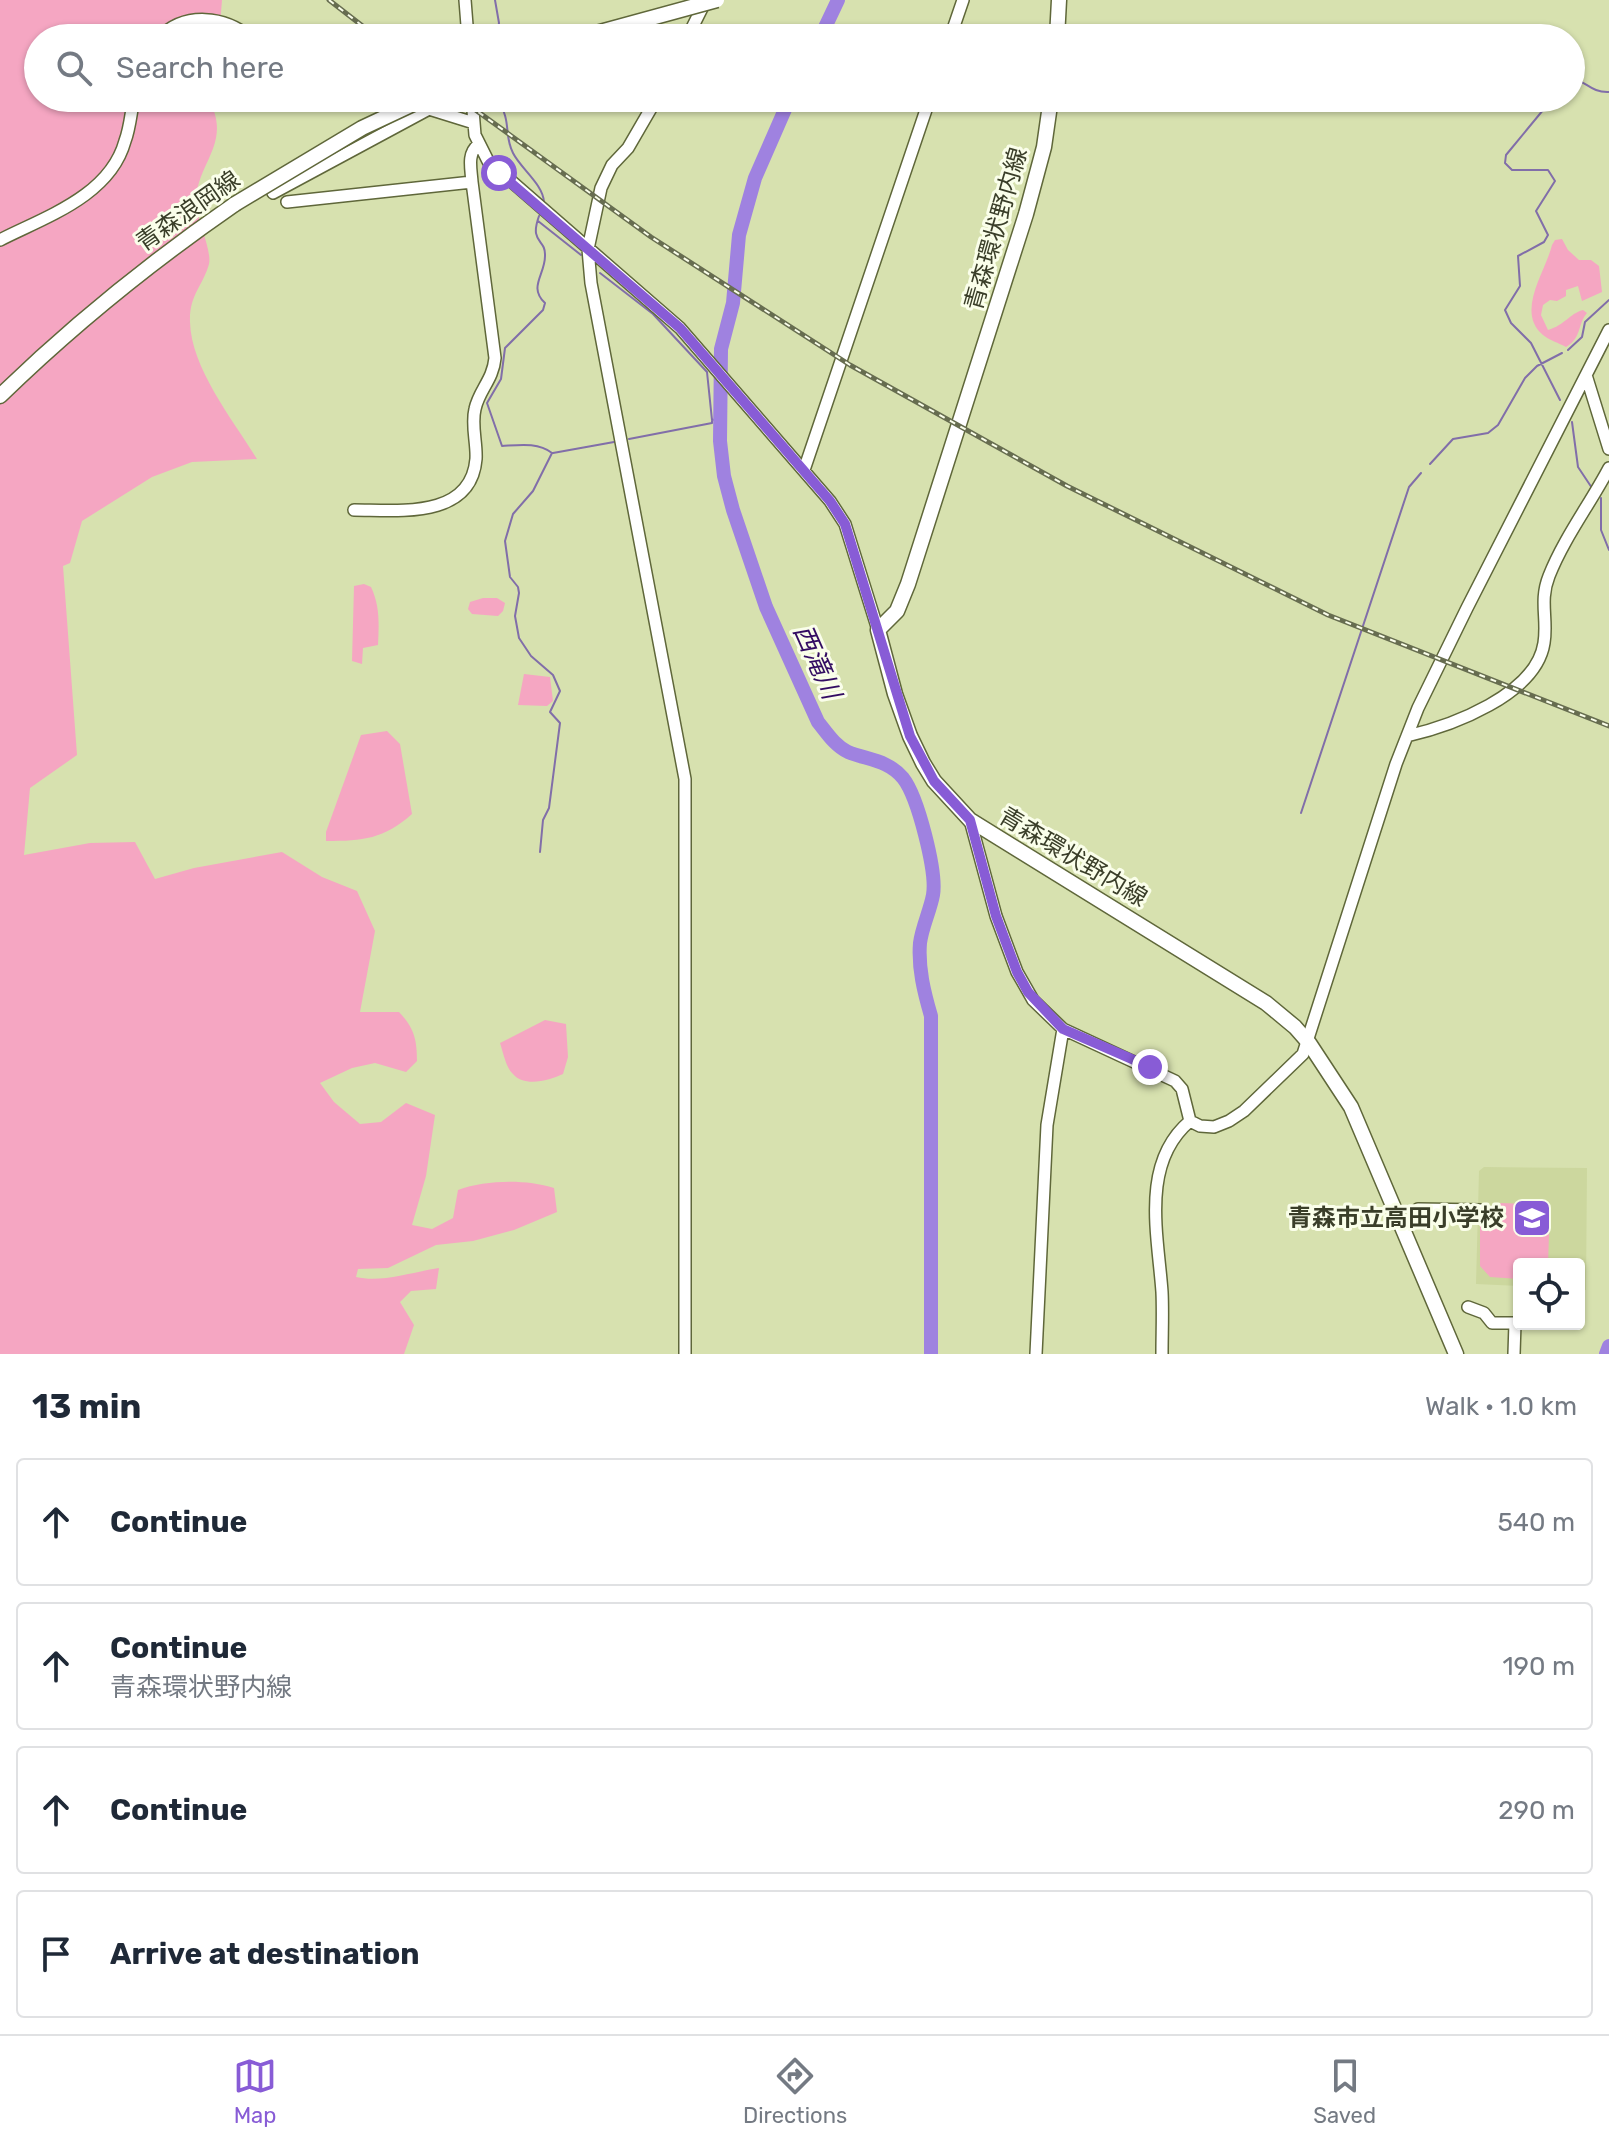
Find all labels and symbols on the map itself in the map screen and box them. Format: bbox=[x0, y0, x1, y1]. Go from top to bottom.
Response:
street label: 青森環状野内線 bbox=[959, 144, 1033, 314]
route start bbox=[481, 155, 517, 191]
street label: 青森浪岡線 bbox=[131, 165, 245, 257]
water label: 西滝川 bbox=[787, 620, 848, 707]
street label: 青森環状野内線 bbox=[994, 802, 1152, 912]
route end bbox=[1132, 1049, 1168, 1085]
school or university icon: 青森市立高田小学校 bbox=[1511, 1197, 1553, 1239]
place label: 青森市立高田小学校 bbox=[1288, 1204, 1504, 1232]

